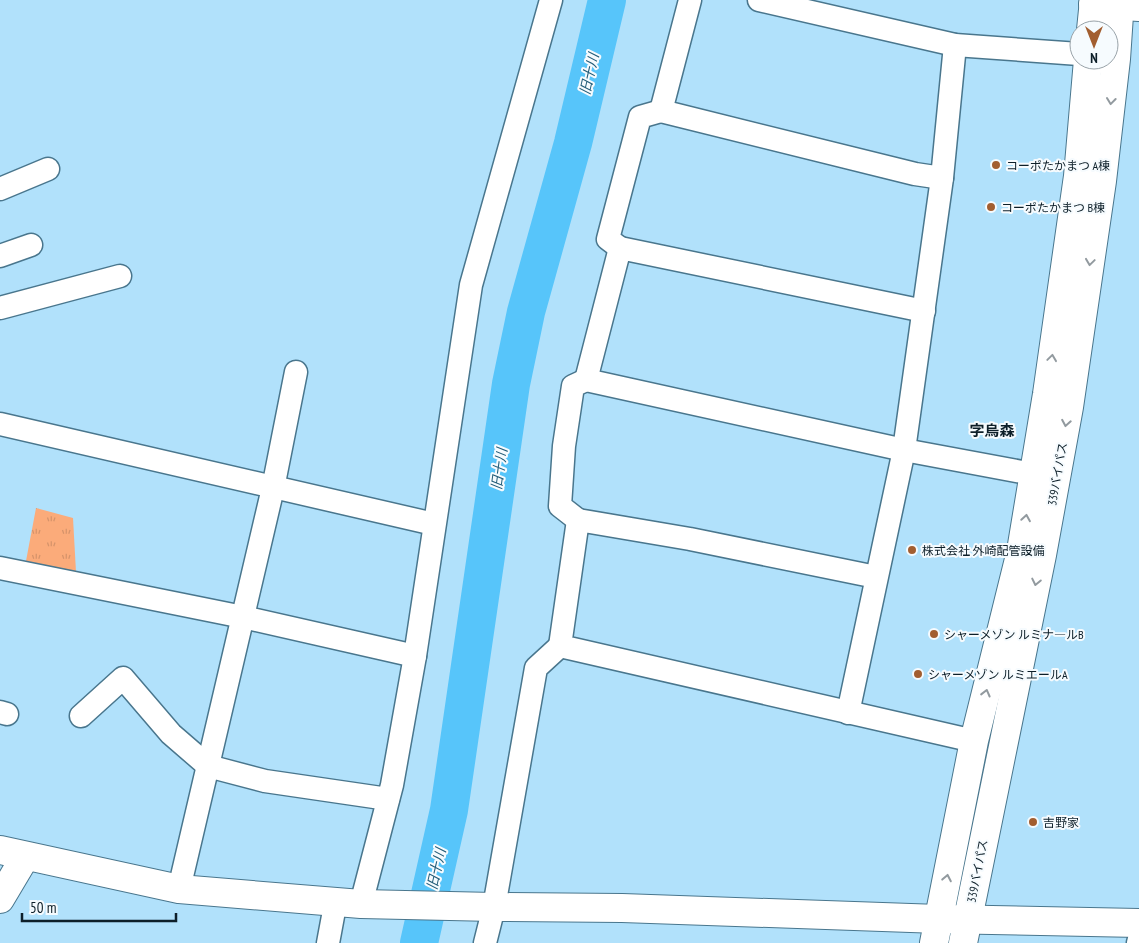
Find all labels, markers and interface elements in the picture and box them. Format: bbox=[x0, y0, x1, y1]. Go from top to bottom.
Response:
north arrow bbox=[1069, 20, 1119, 70]
text: N bbox=[1090, 49, 1098, 67]
water label: 旧十川 bbox=[576, 50, 603, 96]
one-way arrow bbox=[1106, 97, 1117, 105]
place label: コーポたかまつ A棟 bbox=[1006, 158, 1110, 173]
marker: コーポたかまつ A棟 bbox=[990, 159, 1002, 171]
place label: コーポたかまつ B棟 bbox=[1001, 200, 1105, 215]
marker: コーポたかまつ B棟 bbox=[985, 201, 997, 213]
one-way arrow bbox=[1085, 258, 1096, 266]
one-way arrow bbox=[1046, 353, 1057, 361]
one-way arrow bbox=[1061, 418, 1071, 427]
district label: 字烏森 bbox=[969, 421, 1015, 440]
street label: 339バイパス bbox=[1044, 441, 1070, 507]
water label: 旧十川 bbox=[487, 445, 511, 491]
one-way arrow bbox=[1020, 514, 1030, 522]
place label: 株式会社 外崎配管設備 bbox=[922, 543, 1045, 558]
marker: 株式会社 外崎配管設備 bbox=[906, 544, 918, 556]
one-way arrow bbox=[1031, 578, 1042, 587]
place label: シャーメゾン ルミナ―ルB bbox=[944, 627, 1084, 642]
marker: シャーメゾン ルミナ―ルB bbox=[928, 628, 940, 640]
place label: シャーメゾン ルミエールA bbox=[928, 667, 1068, 682]
marker: シャーメゾン ルミエールA bbox=[912, 668, 924, 680]
one-way arrow bbox=[980, 690, 990, 698]
place label: 吉野家 bbox=[1043, 815, 1079, 830]
marker: 吉野家 bbox=[1027, 816, 1039, 828]
street label: 339バイパス bbox=[964, 838, 990, 904]
water label: 旧十川 bbox=[423, 845, 450, 891]
one-way arrow bbox=[941, 874, 952, 882]
scale bar bbox=[22, 890, 176, 922]
text: 50 m bbox=[30, 898, 56, 917]

